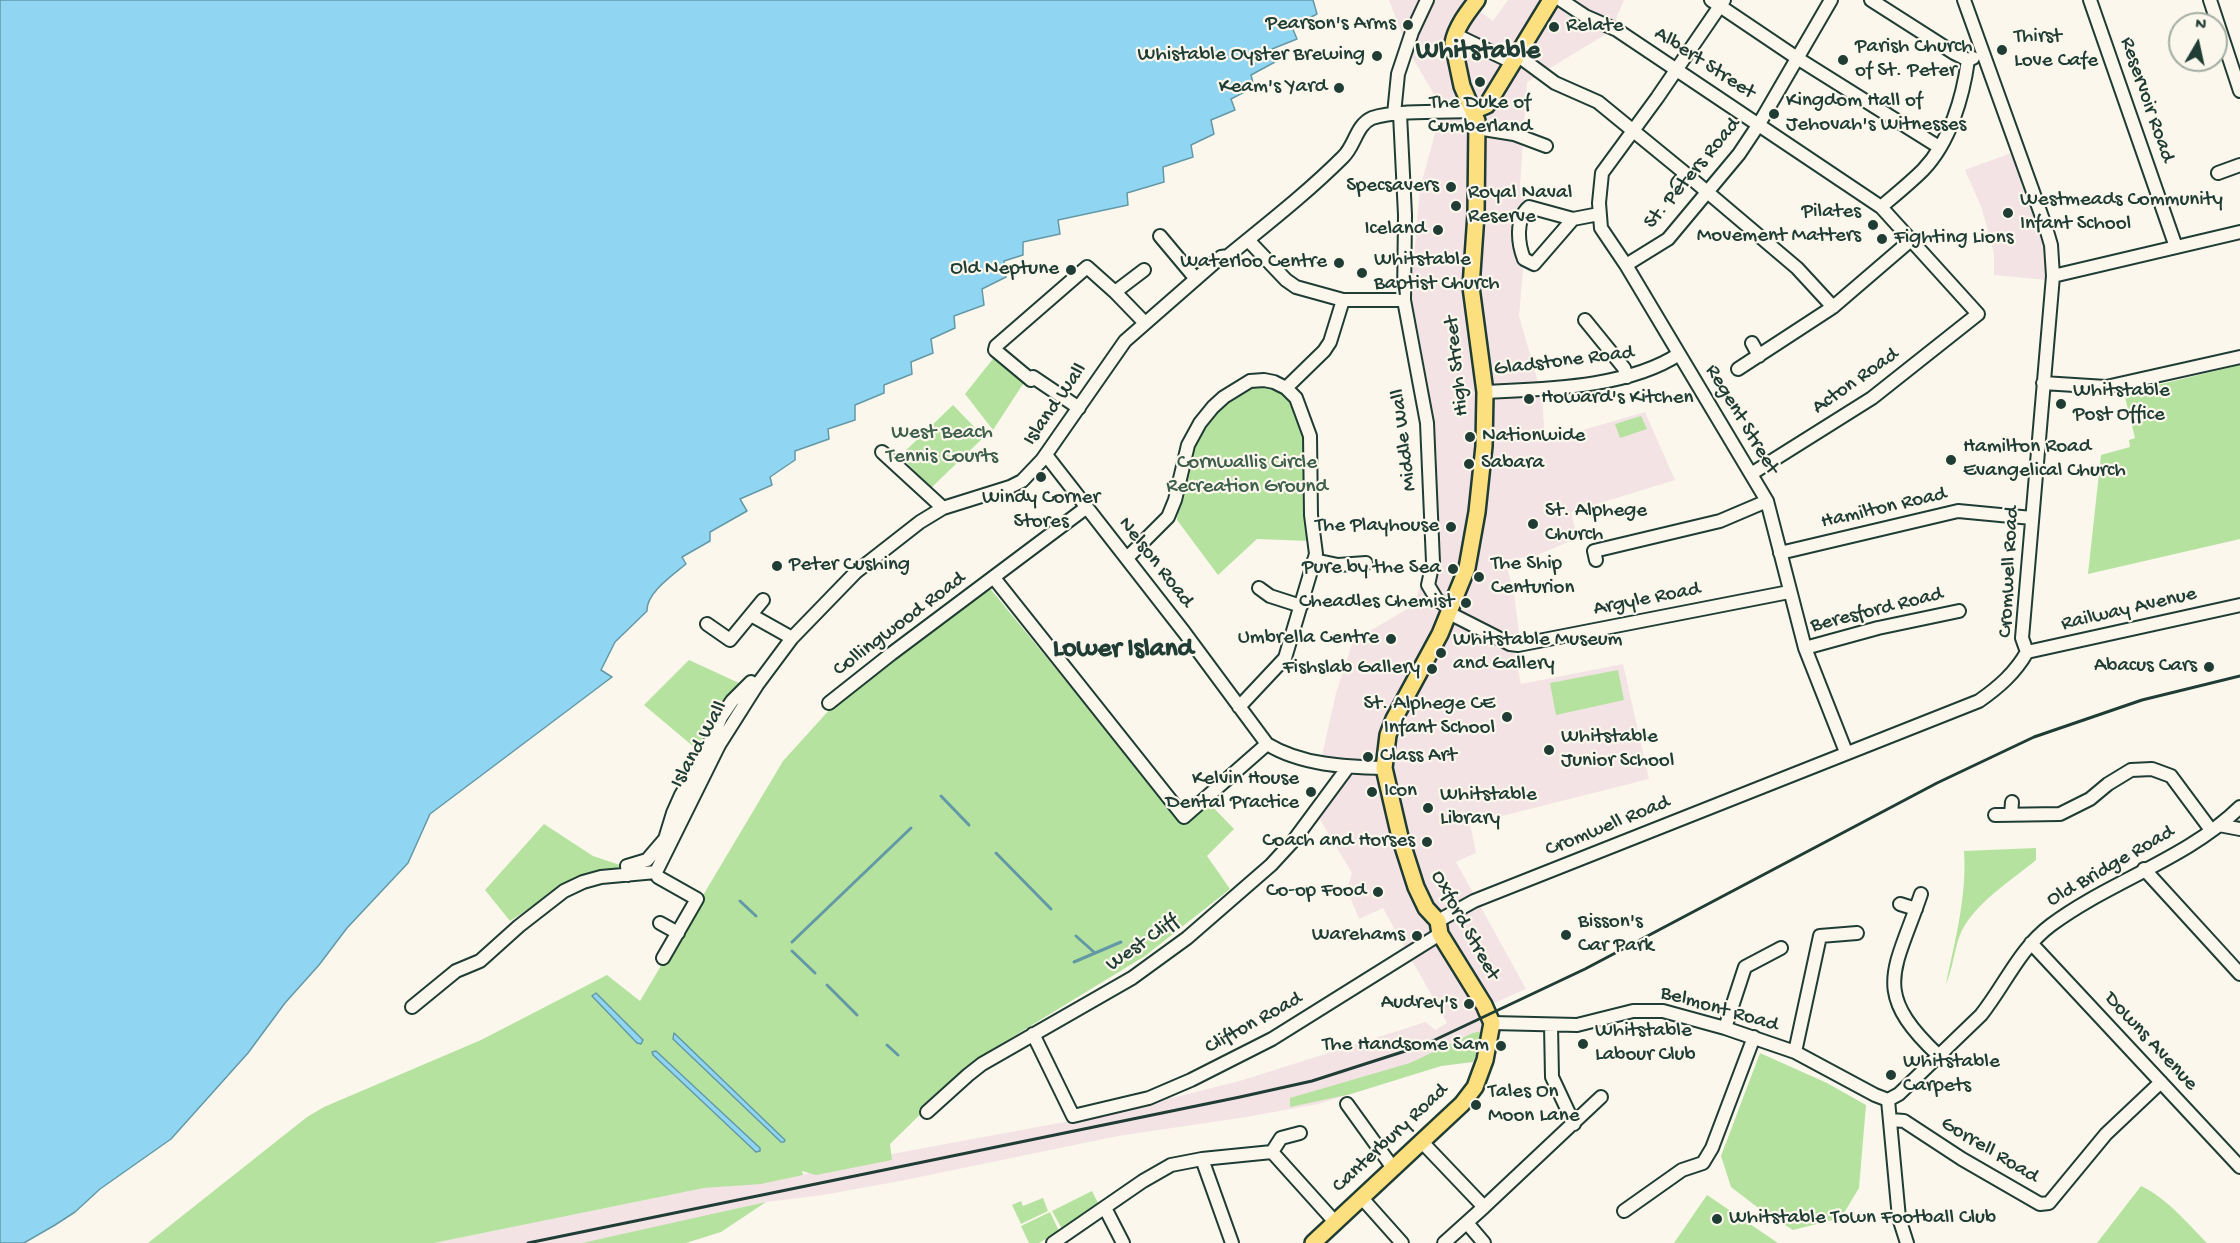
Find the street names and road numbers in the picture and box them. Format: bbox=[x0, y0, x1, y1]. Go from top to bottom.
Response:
street label: Albert Street bbox=[1649, 22, 1759, 106]
street label: Reservoir Road bbox=[2113, 34, 2179, 166]
street label: St. Peters Road bbox=[1639, 113, 1747, 235]
street label: High Street bbox=[1440, 315, 1476, 417]
street label: Gladstone Road bbox=[1493, 341, 1635, 383]
street label: Acton Road bbox=[1808, 343, 1904, 421]
street label: Island Wall bbox=[1018, 359, 1094, 451]
street label: Regent Street bbox=[1698, 360, 1784, 480]
street label: Middle Wall bbox=[1386, 387, 1424, 493]
street label: Hamilton Road bbox=[1819, 482, 1949, 536]
street label: Cromwell Road bbox=[1994, 506, 2026, 638]
street label: Nelson Road bbox=[1112, 512, 1198, 614]
street label: Collingwood Road bbox=[829, 567, 971, 683]
street label: Argyle Road bbox=[1591, 577, 1703, 623]
street label: Beresford Road bbox=[1808, 582, 1946, 640]
street label: Railway Avenue bbox=[2059, 582, 2199, 638]
street label: Island Wall bbox=[666, 697, 734, 793]
street label: Cromwell Road bbox=[1542, 791, 1674, 863]
street label: Old Bridge Road bbox=[2043, 820, 2179, 914]
street label: Oxford Street bbox=[1423, 867, 1505, 985]
street label: West Cliff bbox=[1102, 910, 1184, 978]
street label: Belmont Road bbox=[1657, 981, 1781, 1039]
street label: Clifton Road bbox=[1201, 987, 1307, 1061]
street label: Downs Avenue bbox=[2098, 987, 2202, 1097]
street label: Canterbury Road bbox=[1328, 1079, 1454, 1199]
street label: Gorrell Road bbox=[1935, 1112, 2043, 1190]

